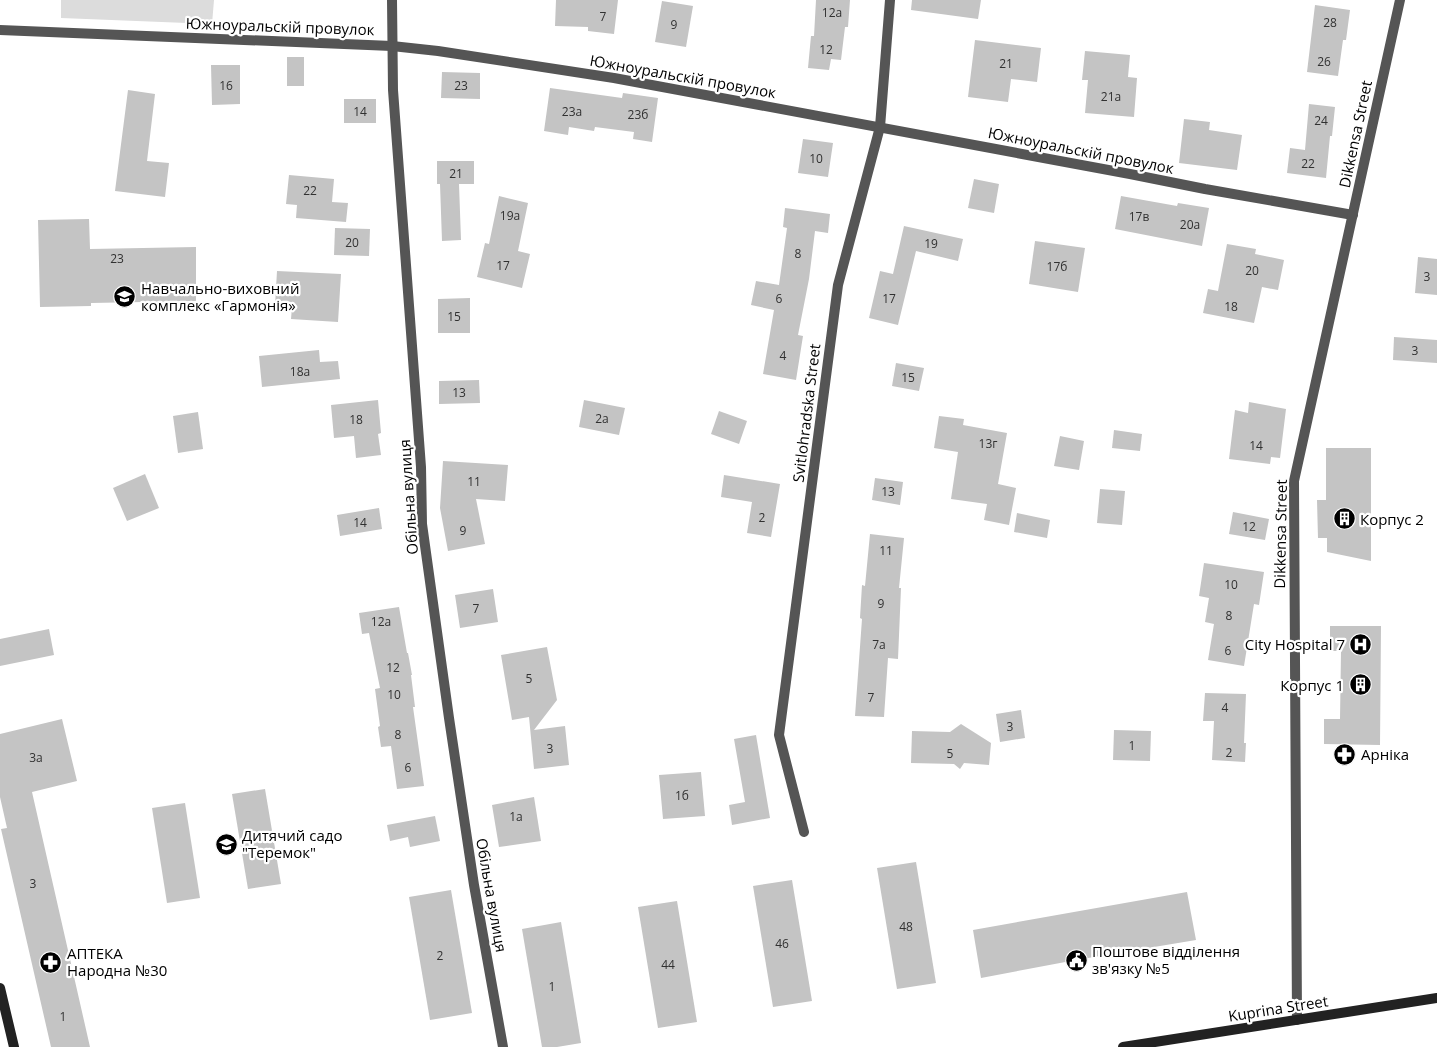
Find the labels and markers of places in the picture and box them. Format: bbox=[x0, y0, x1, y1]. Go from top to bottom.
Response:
place label: Навчально-виховний комплекс «Гармонія» bbox=[141, 278, 299, 315]
school or university icon: Навчально-виховний комплекс «Гармонія» bbox=[113, 285, 137, 309]
building icon: Корпус 2 bbox=[1332, 507, 1356, 531]
place label: Корпус 2 bbox=[1360, 509, 1424, 529]
hospital icon: City Hospital 7 bbox=[1349, 632, 1373, 656]
place label: City Hospital 7 bbox=[1245, 634, 1345, 654]
building icon: Корпус 1 bbox=[1348, 673, 1372, 697]
place label: Корпус 1 bbox=[1280, 675, 1344, 695]
pharmacy icon: Арніка bbox=[1333, 742, 1357, 766]
place label: Арніка bbox=[1361, 744, 1409, 764]
place label: Дитячий садо "Теремок" bbox=[242, 825, 342, 862]
school or university icon: Дитячий садо "Теремок" bbox=[214, 832, 238, 856]
place label: Поштове відділення зв'язку №5 bbox=[1092, 941, 1240, 978]
place label: АПТЕКА Народна №30 bbox=[67, 943, 167, 980]
public building icon: Поштове відділення зв'язку №5 bbox=[1064, 948, 1088, 972]
pharmacy icon: АПТЕКА Народна №30 bbox=[39, 950, 63, 974]

